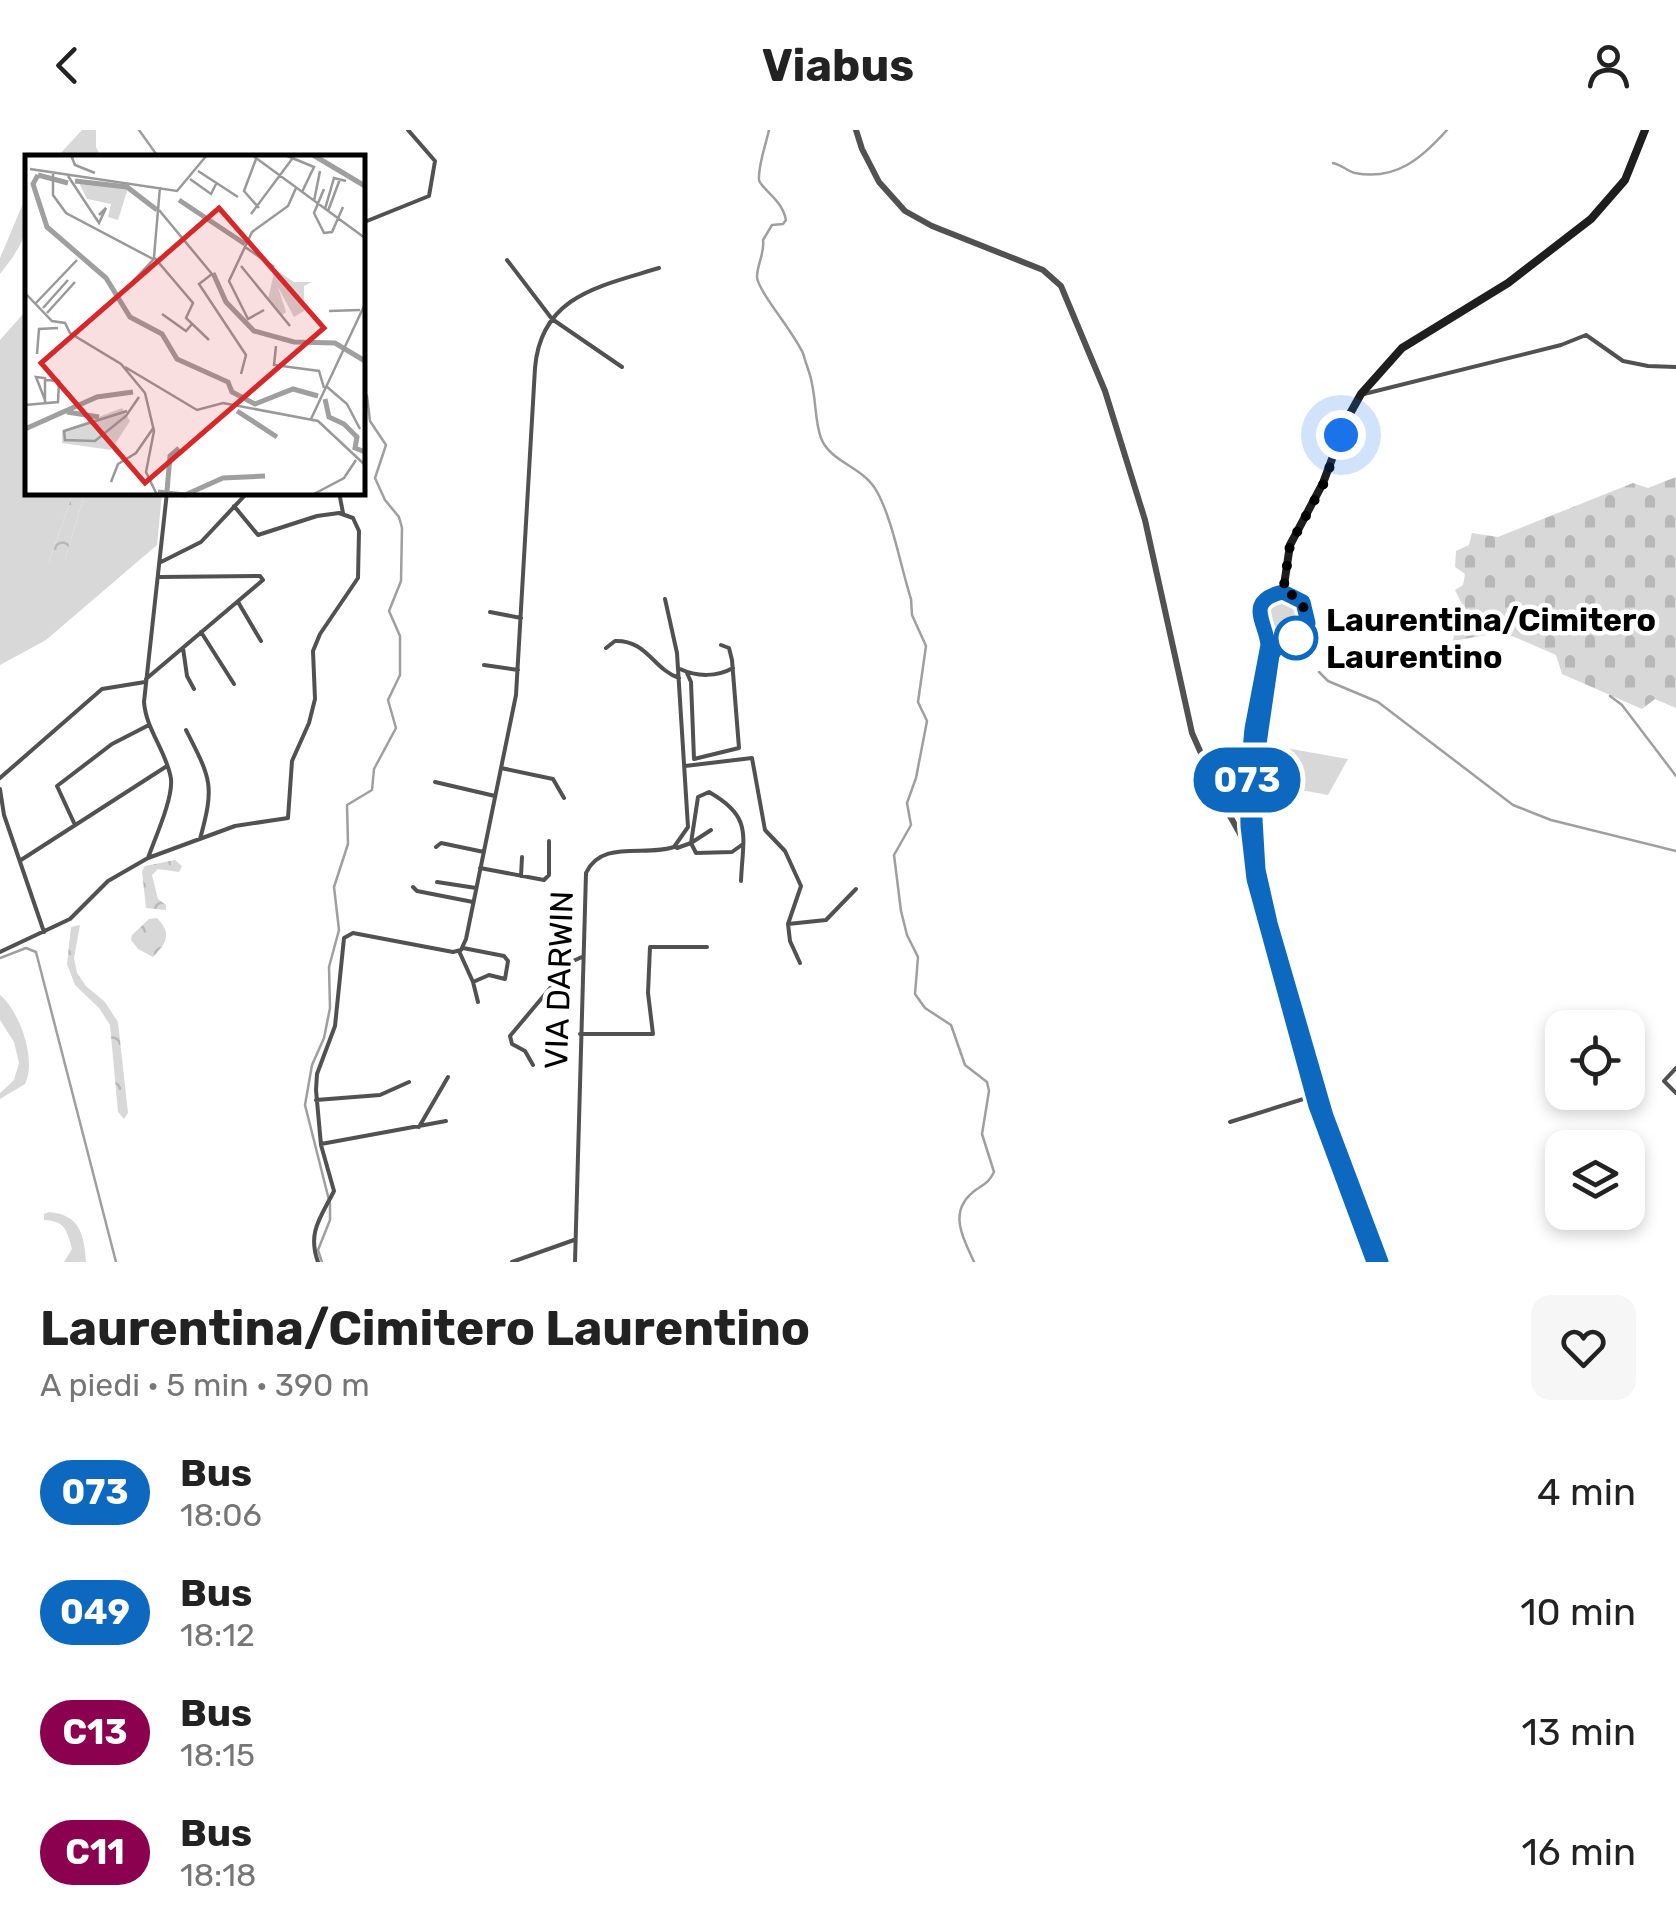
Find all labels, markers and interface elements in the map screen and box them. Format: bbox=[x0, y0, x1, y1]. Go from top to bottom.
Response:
icon: back bbox=[40, 38, 95, 93]
icon: person bbox=[1581, 38, 1636, 93]
text: Viabus bbox=[762, 39, 914, 92]
inset map bbox=[25, 155, 365, 495]
your location bbox=[1316, 410, 1366, 460]
place label: Laurentina/Cimitero Laurentino bbox=[1326, 601, 1656, 676]
marker: Laurentina/Cimitero Laurentino bbox=[1275, 617, 1317, 659]
line badge: 073 bbox=[1190, 748, 1304, 812]
text: 073 bbox=[1214, 759, 1280, 801]
street label: VIA DARWIN bbox=[537, 890, 581, 1070]
map controls bbox=[1545, 1010, 1645, 1230]
button: locate bbox=[1545, 1010, 1645, 1110]
button: layers bbox=[1545, 1130, 1645, 1230]
button: heart bbox=[1531, 1295, 1636, 1400]
text: Laurentina/Cimitero Laurentino bbox=[40, 1300, 810, 1357]
text: A piedi · 5 min · 390 m bbox=[40, 1366, 370, 1404]
text: Bus bbox=[180, 1450, 252, 1496]
text: 4 min bbox=[1537, 1469, 1636, 1515]
text: 073 bbox=[62, 1471, 128, 1513]
text: 18:06 bbox=[180, 1496, 262, 1534]
text: Bus bbox=[180, 1570, 252, 1616]
text: 10 min bbox=[1520, 1589, 1636, 1635]
text: 049 bbox=[60, 1591, 130, 1633]
text: 18:12 bbox=[180, 1616, 255, 1654]
text: Bus bbox=[180, 1690, 252, 1736]
text: 13 min bbox=[1522, 1709, 1636, 1755]
text: C13 bbox=[62, 1711, 128, 1753]
text: 18:15 bbox=[180, 1736, 255, 1774]
text: Bus bbox=[180, 1810, 252, 1856]
text: 16 min bbox=[1522, 1829, 1636, 1875]
text: C11 bbox=[65, 1831, 125, 1873]
text: 18:18 bbox=[180, 1856, 256, 1894]

